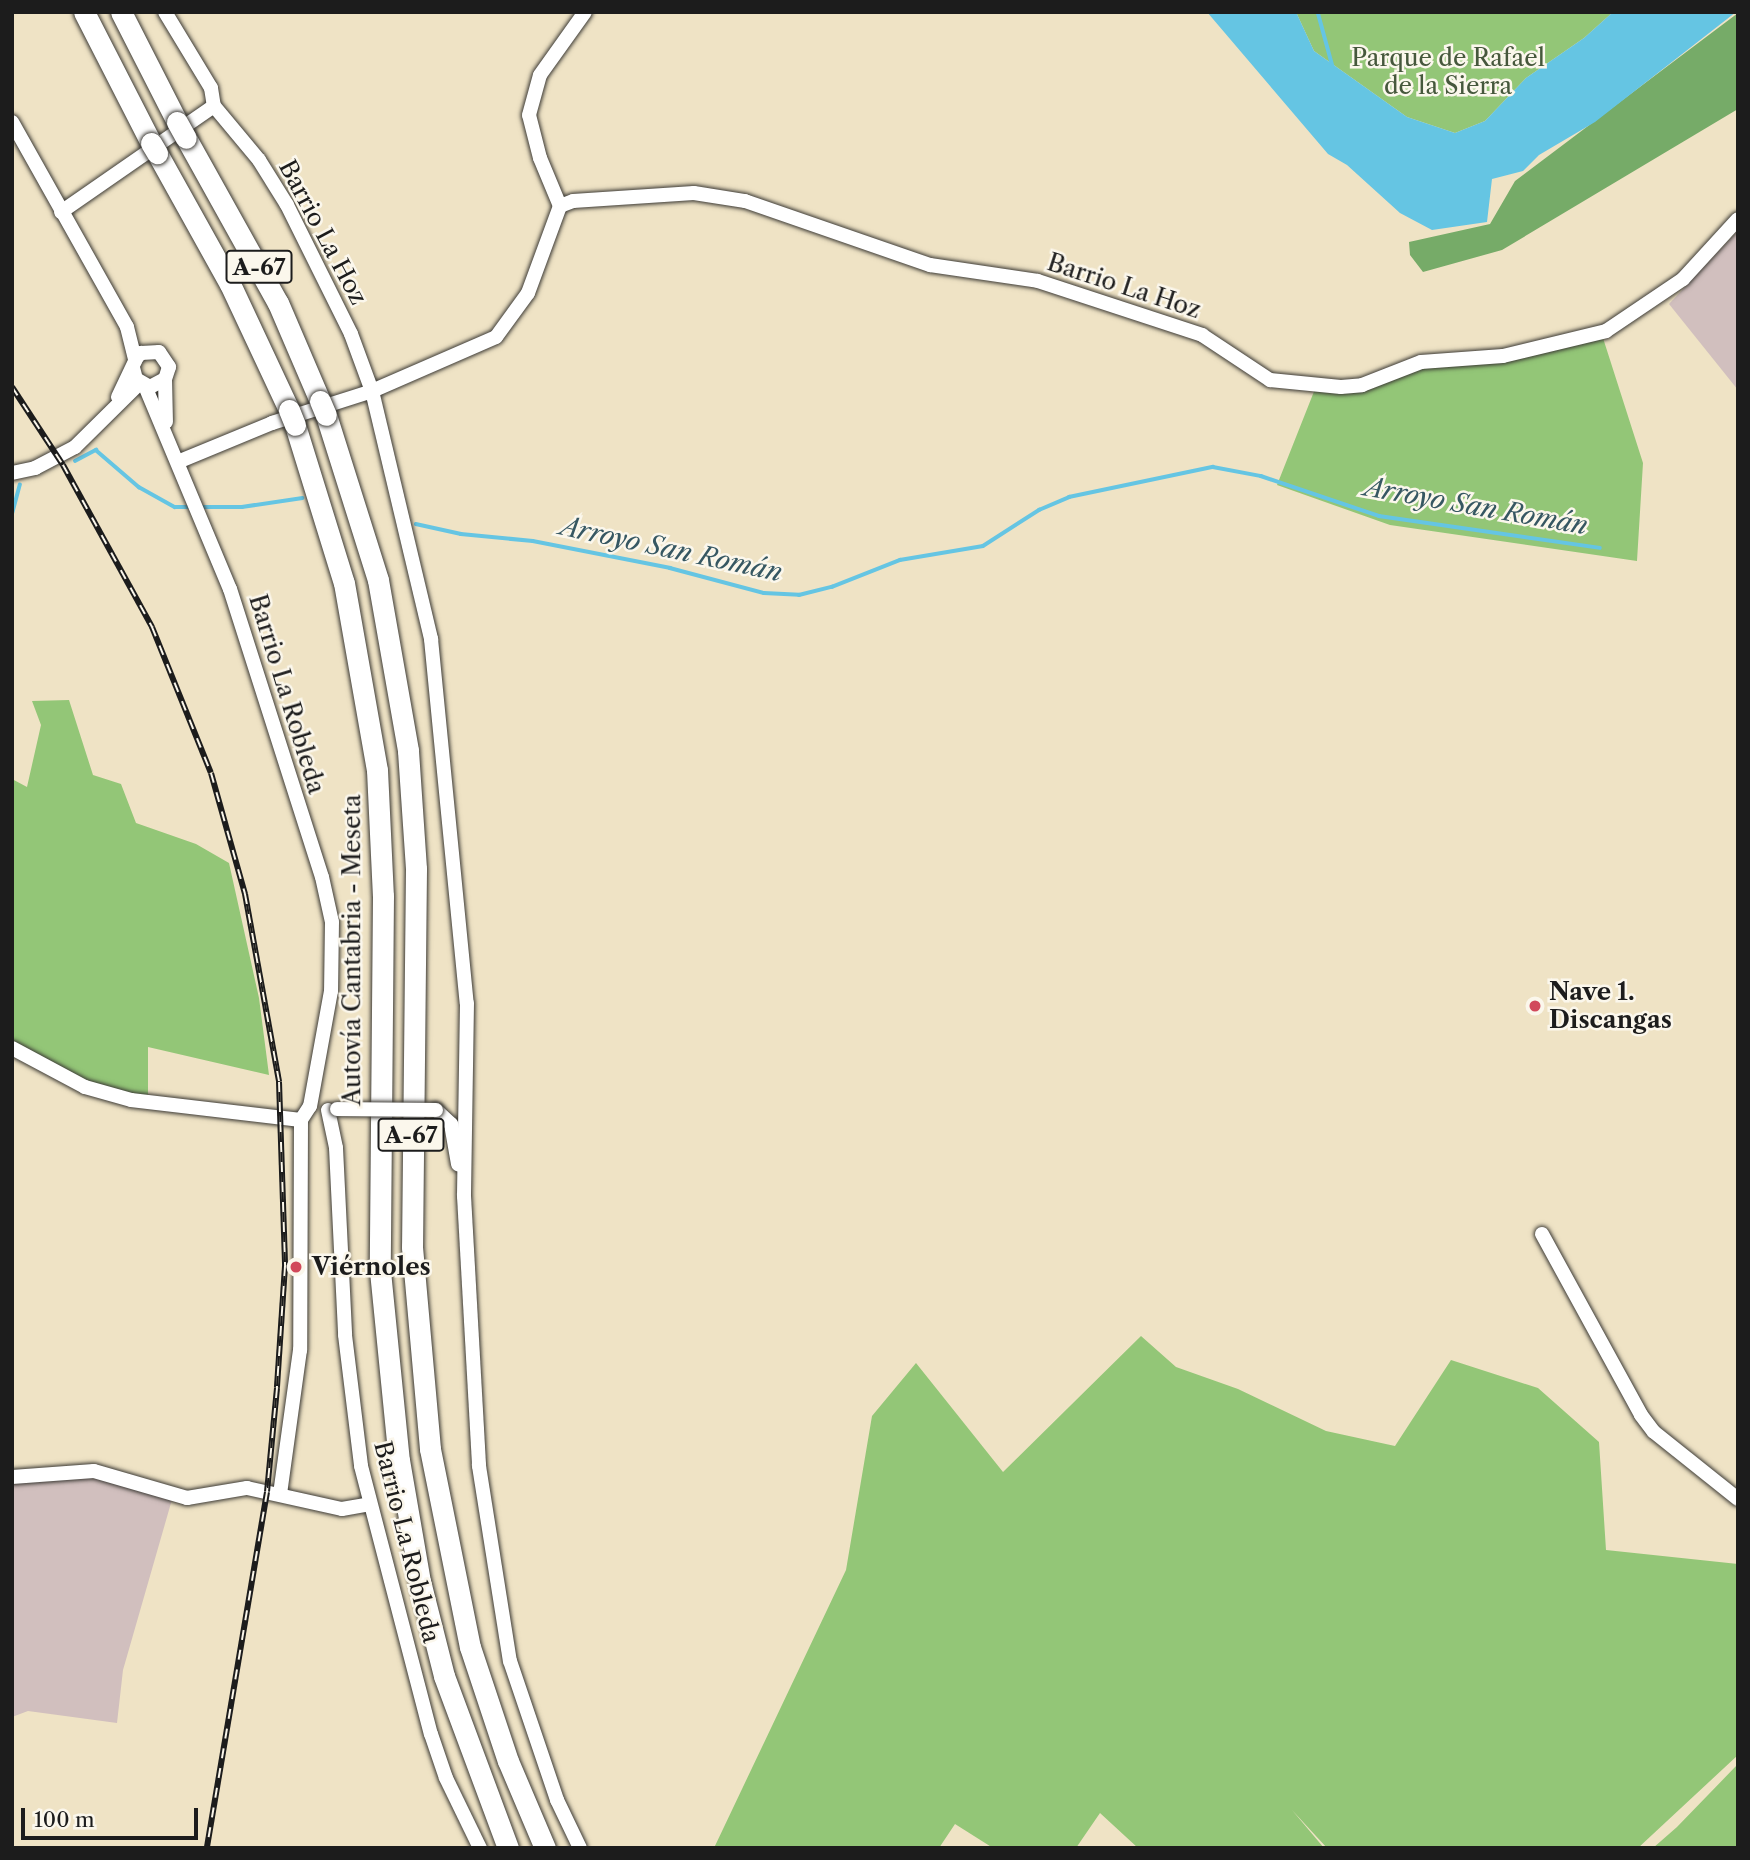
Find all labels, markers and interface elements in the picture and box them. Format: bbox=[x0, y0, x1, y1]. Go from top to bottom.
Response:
park label: Parque de Rafael de la Sierra bbox=[1351, 44, 1545, 100]
street label: Barrio La Hoz bbox=[273, 155, 373, 309]
road number: A-67 bbox=[224, 248, 294, 286]
street label: Barrio La Hoz bbox=[1044, 248, 1204, 324]
water label: Arroyo San Román bbox=[1362, 472, 1590, 542]
water label: Arroyo San Román bbox=[557, 511, 785, 589]
street label: Barrio La Robleda bbox=[243, 591, 331, 797]
street label: Autovía Cantabria - Meseta bbox=[338, 794, 366, 1106]
place label: Nave 1. Discangas bbox=[1549, 978, 1672, 1034]
marker: Nave 1. Discangas bbox=[1527, 998, 1543, 1014]
road number: A-67 bbox=[376, 1116, 446, 1154]
place label: Viérnoles bbox=[312, 1253, 431, 1281]
marker: Viérnoles bbox=[286, 1257, 306, 1277]
street label: Barrio La Robleda bbox=[368, 1438, 446, 1646]
scale bar bbox=[24, 1794, 201, 1838]
text: 100 m bbox=[34, 1807, 95, 1832]

